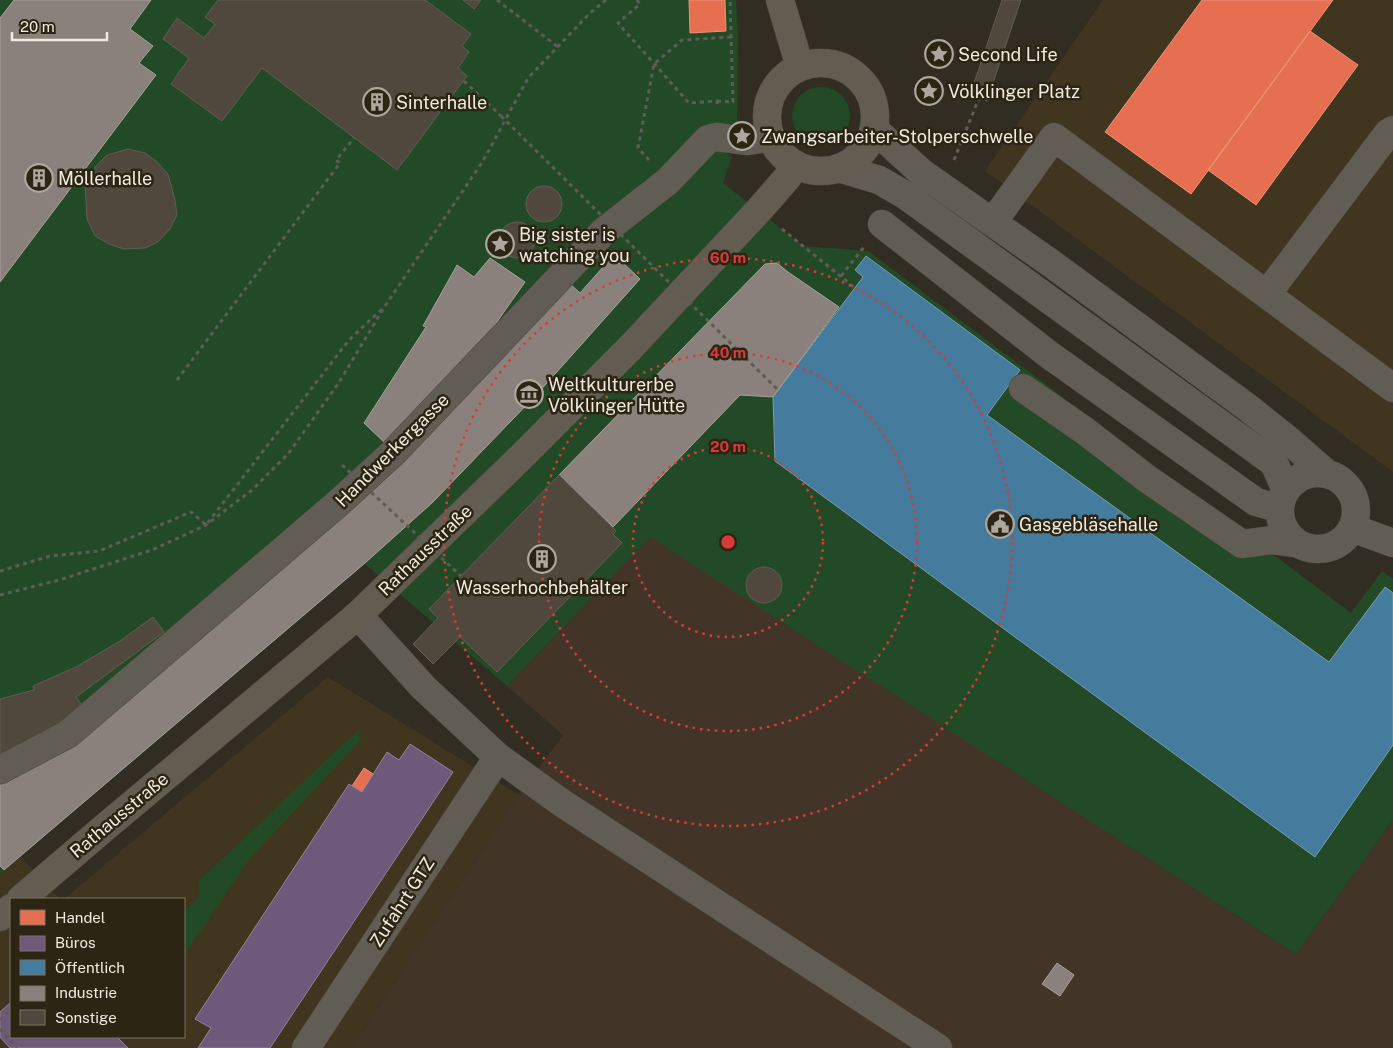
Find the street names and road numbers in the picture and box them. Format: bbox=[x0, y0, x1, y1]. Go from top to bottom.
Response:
street label: Handwerkergasse bbox=[331, 389, 453, 511]
street label: Rathausstraße bbox=[374, 500, 476, 600]
street label: Rathausstraße bbox=[66, 768, 172, 862]
street label: Zufahrt GTZ bbox=[365, 853, 439, 951]

